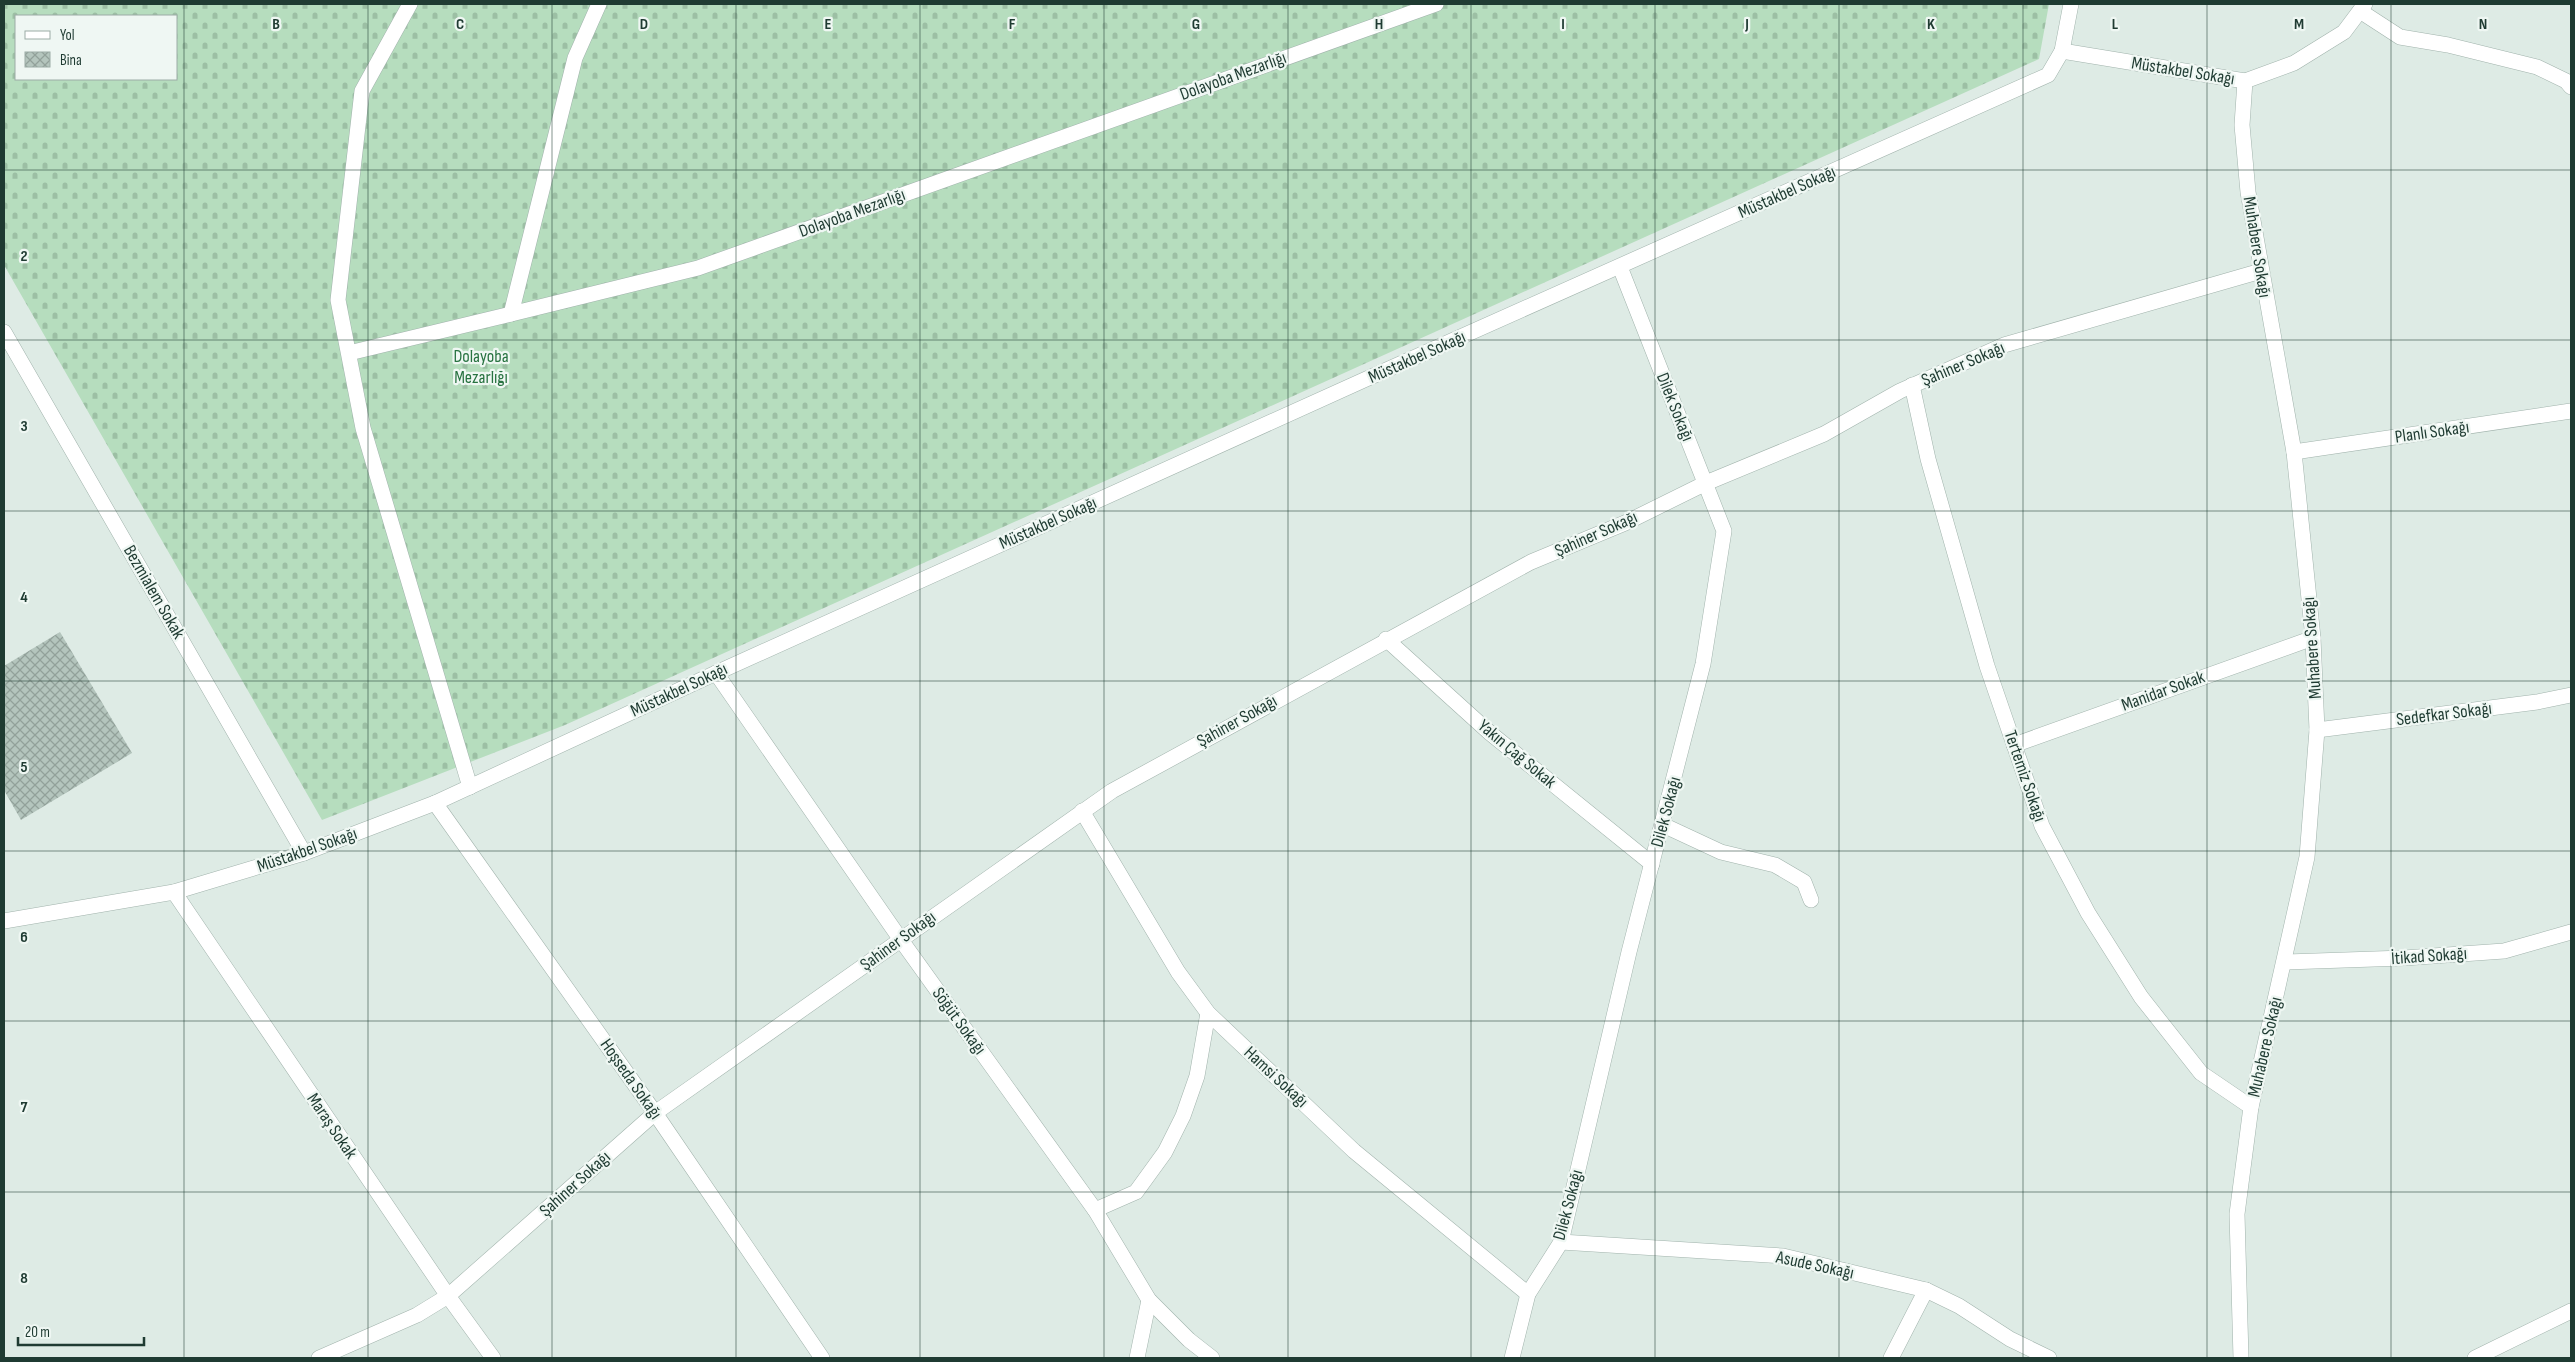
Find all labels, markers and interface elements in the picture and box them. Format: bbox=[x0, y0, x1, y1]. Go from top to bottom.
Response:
legend bbox=[15, 15, 178, 80]
text: B bbox=[272, 15, 280, 34]
text: C bbox=[456, 15, 464, 34]
text: D bbox=[640, 15, 648, 34]
text: E bbox=[825, 15, 832, 34]
text: F bbox=[1009, 15, 1016, 34]
text: G bbox=[1192, 15, 1200, 34]
text: H bbox=[1375, 15, 1383, 34]
text: I bbox=[1561, 15, 1565, 34]
text: J bbox=[1744, 15, 1749, 34]
text: K bbox=[1927, 15, 1935, 34]
text: L bbox=[2112, 15, 2119, 34]
text: M bbox=[2294, 15, 2304, 34]
text: N bbox=[2479, 15, 2487, 34]
text: Yol bbox=[60, 26, 75, 45]
street label: Dolayoba Mezarlığı bbox=[1177, 47, 1289, 105]
text: Bina bbox=[60, 51, 82, 70]
street label: Müstakbel Sokağı bbox=[2130, 52, 2236, 90]
street label: Müstakbel Sokağı bbox=[1735, 161, 1839, 223]
street label: Dolayoba Mezarlığı bbox=[796, 184, 908, 242]
street label: Muhabere Sokağı bbox=[2239, 195, 2275, 299]
text: 2 bbox=[20, 247, 28, 266]
street label: Müstakbel Sokağı bbox=[1365, 326, 1469, 388]
street label: Şahiner Sokağı bbox=[1918, 337, 2008, 391]
park label: Dolayoba Mezarlığı bbox=[453, 346, 509, 388]
street label: Dilek Sokağı bbox=[1652, 370, 1698, 444]
street label: Planlı Sokağı bbox=[2394, 416, 2470, 448]
text: 3 bbox=[20, 417, 28, 436]
street label: Müstakbel Sokağı bbox=[996, 492, 1100, 554]
street label: Şahiner Sokağı bbox=[1551, 506, 1641, 562]
street label: Bezmialem Sokak bbox=[119, 542, 189, 643]
text: 4 bbox=[20, 588, 28, 607]
street label: Muhabere Sokağı bbox=[2298, 596, 2326, 700]
street label: Müstakbel Sokağı bbox=[627, 658, 731, 722]
street label: Manidar Sokak bbox=[2119, 666, 2208, 716]
street label: Şahiner Sokağı bbox=[1193, 690, 1281, 752]
street label: Sedefkar Sokağı bbox=[2395, 698, 2493, 730]
street label: Yakın Çağ Sokak bbox=[1474, 715, 1560, 793]
street label: Tertemiz Sokağı bbox=[2000, 728, 2050, 824]
text: 5 bbox=[20, 758, 28, 777]
street label: Dilek Sokağı bbox=[1647, 774, 1685, 850]
street label: Müstakbel Sokağı bbox=[254, 823, 360, 877]
street label: Şahiner Sokağı bbox=[856, 907, 940, 975]
text: 6 bbox=[20, 928, 28, 947]
street label: İtikad Sokağı bbox=[2390, 943, 2468, 969]
street label: Söğüt Sokağı bbox=[928, 983, 990, 1059]
street label: Muhabere Sokağı bbox=[2243, 995, 2287, 1099]
street label: Hoşseda Sokağı bbox=[596, 1035, 666, 1123]
street label: Hamsi Sokağı bbox=[1240, 1042, 1312, 1112]
street label: Maraş Sokak bbox=[302, 1089, 362, 1163]
text: 7 bbox=[21, 1098, 28, 1117]
street label: Şahiner Sokağı bbox=[535, 1147, 615, 1221]
street label: Dilek Sokağı bbox=[1549, 1167, 1587, 1243]
street label: Asude Sokağı bbox=[1773, 1246, 1856, 1283]
text: 8 bbox=[20, 1269, 28, 1288]
scale bar bbox=[18, 1314, 144, 1346]
text: 20 m bbox=[25, 1323, 50, 1342]

